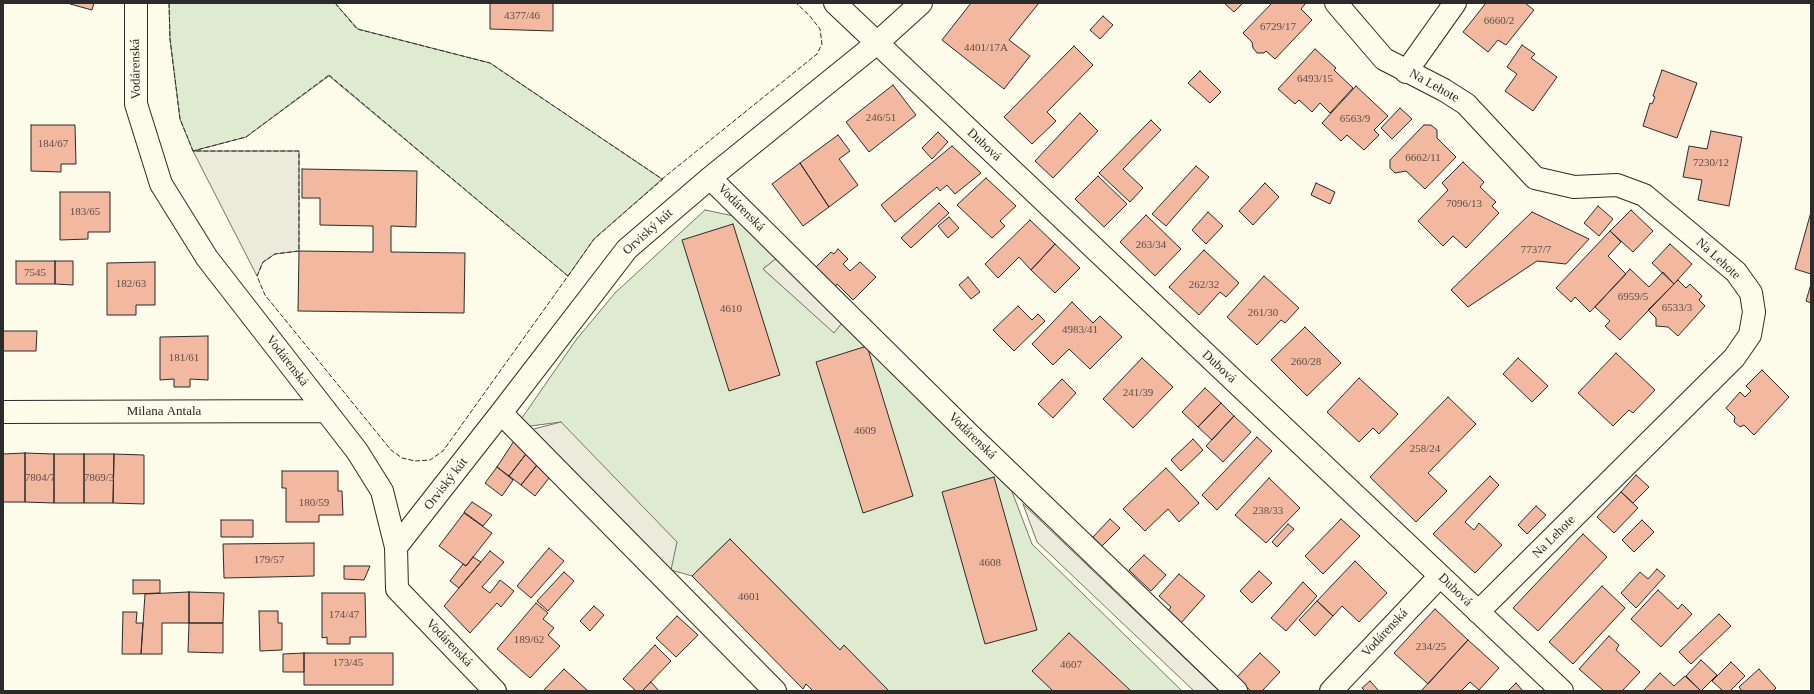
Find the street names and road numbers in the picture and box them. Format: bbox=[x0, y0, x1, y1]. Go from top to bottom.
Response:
street label: Vodárenská bbox=[128, 39, 144, 99]
street label: Na Lehote bbox=[1406, 66, 1462, 106]
street label: Dubová bbox=[964, 125, 1004, 165]
street label: Vodárenská bbox=[714, 181, 768, 235]
street label: Orviský kút bbox=[620, 206, 676, 258]
street label: Na Lehote bbox=[1693, 235, 1743, 283]
street label: Vodárenská bbox=[262, 332, 312, 390]
street label: Dubová bbox=[1199, 347, 1239, 387]
street label: Milana Antala bbox=[127, 404, 201, 420]
street label: Vodárenská bbox=[945, 409, 999, 463]
street label: Orviský kút bbox=[421, 455, 471, 513]
street label: Na Lehote bbox=[1529, 512, 1579, 562]
street label: Dubová bbox=[1435, 570, 1475, 610]
street label: Vodárenská bbox=[1359, 606, 1411, 660]
street label: Vodárenská bbox=[422, 616, 476, 670]

